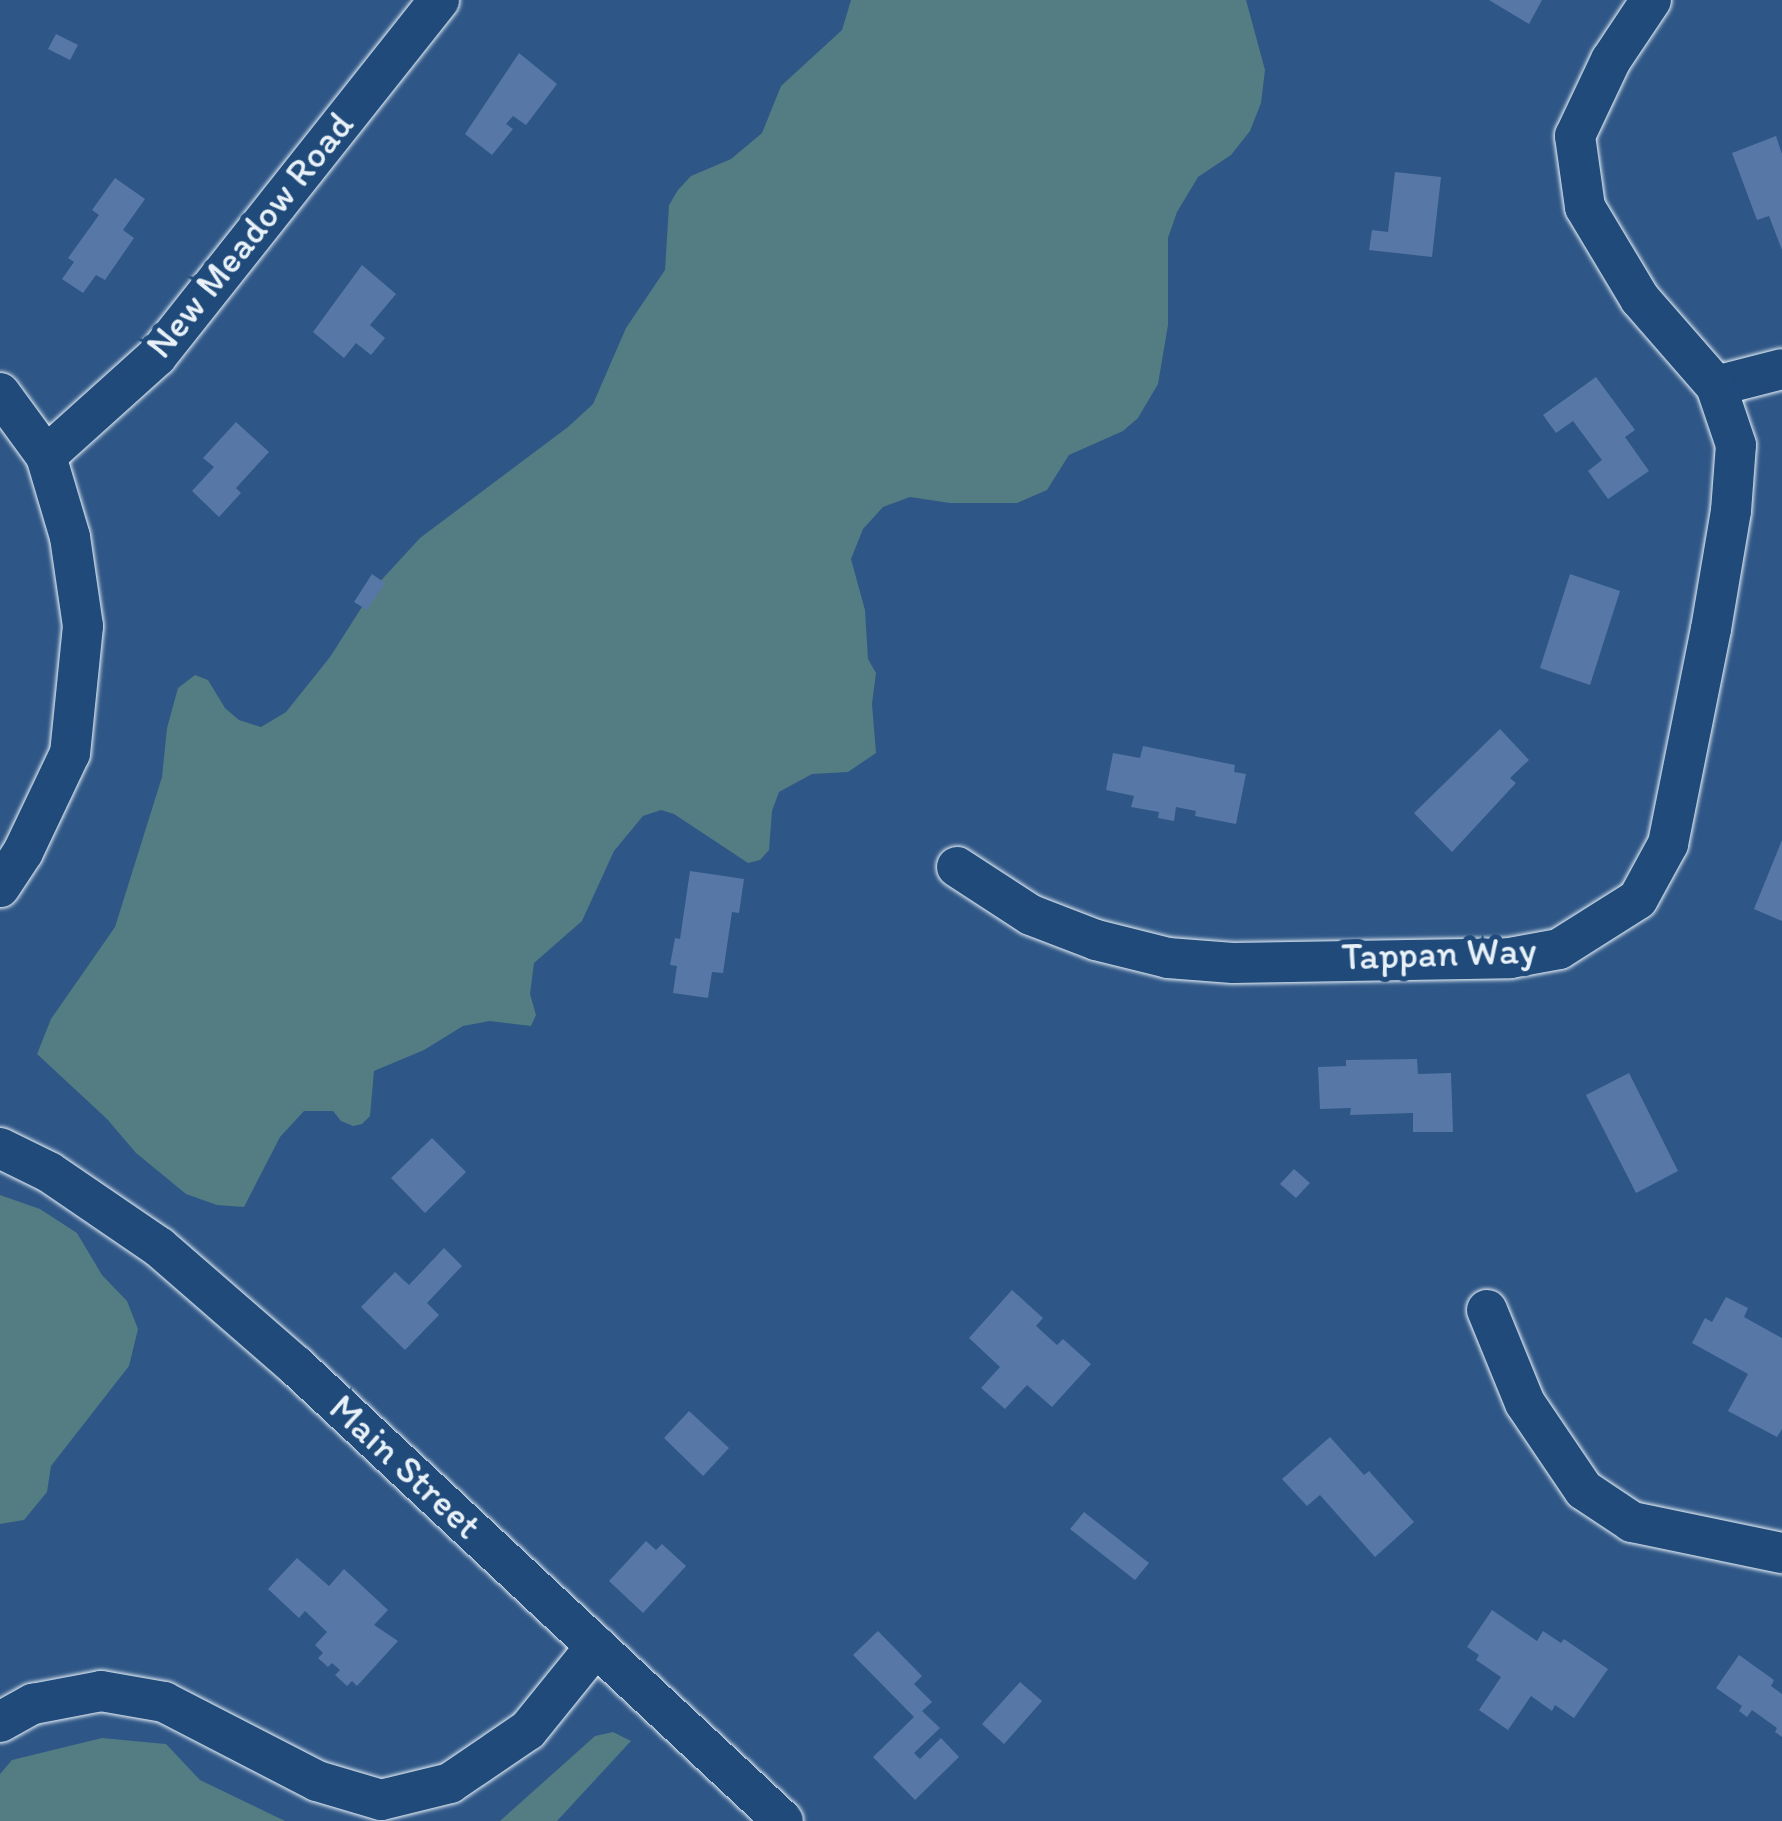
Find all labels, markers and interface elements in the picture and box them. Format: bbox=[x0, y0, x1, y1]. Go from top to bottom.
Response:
street label: New Meadow Road bbox=[137, 104, 363, 366]
street label: Tappan Way bbox=[1342, 928, 1536, 980]
street label: Main Street bbox=[320, 1386, 490, 1548]

